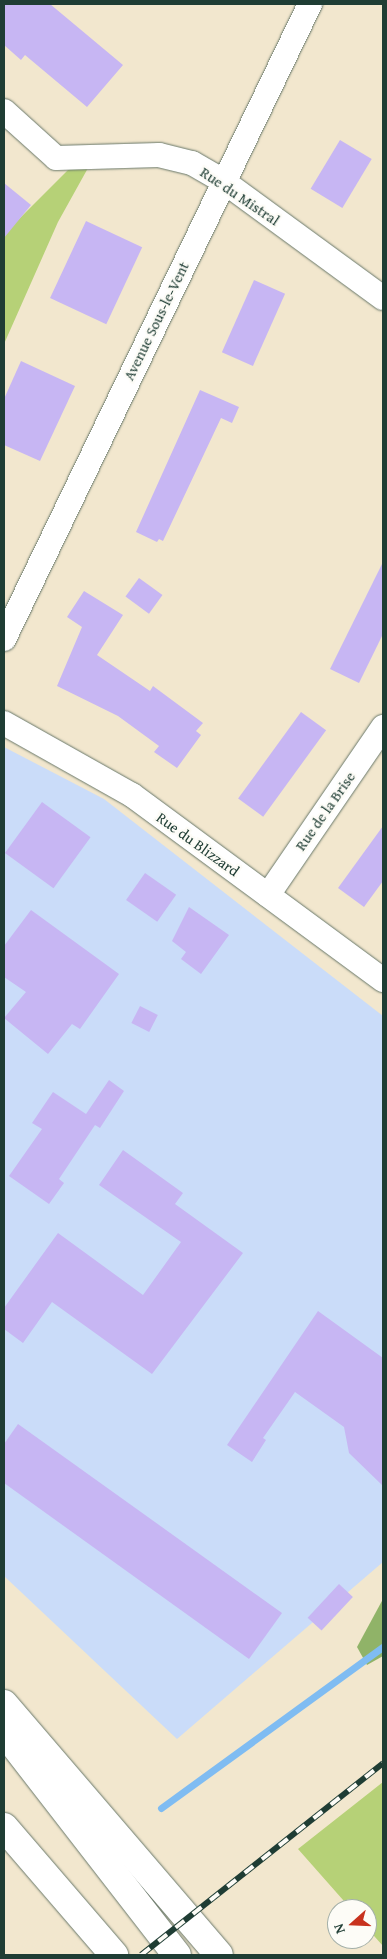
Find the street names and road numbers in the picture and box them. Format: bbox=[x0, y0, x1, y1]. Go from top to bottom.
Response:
street label: Rue du Mistral bbox=[197, 163, 283, 229]
street label: Avenue Sous-le-Vent bbox=[119, 259, 193, 383]
street label: Rue de la Brise bbox=[291, 768, 359, 854]
street label: Rue du Blizzard bbox=[153, 808, 243, 880]

